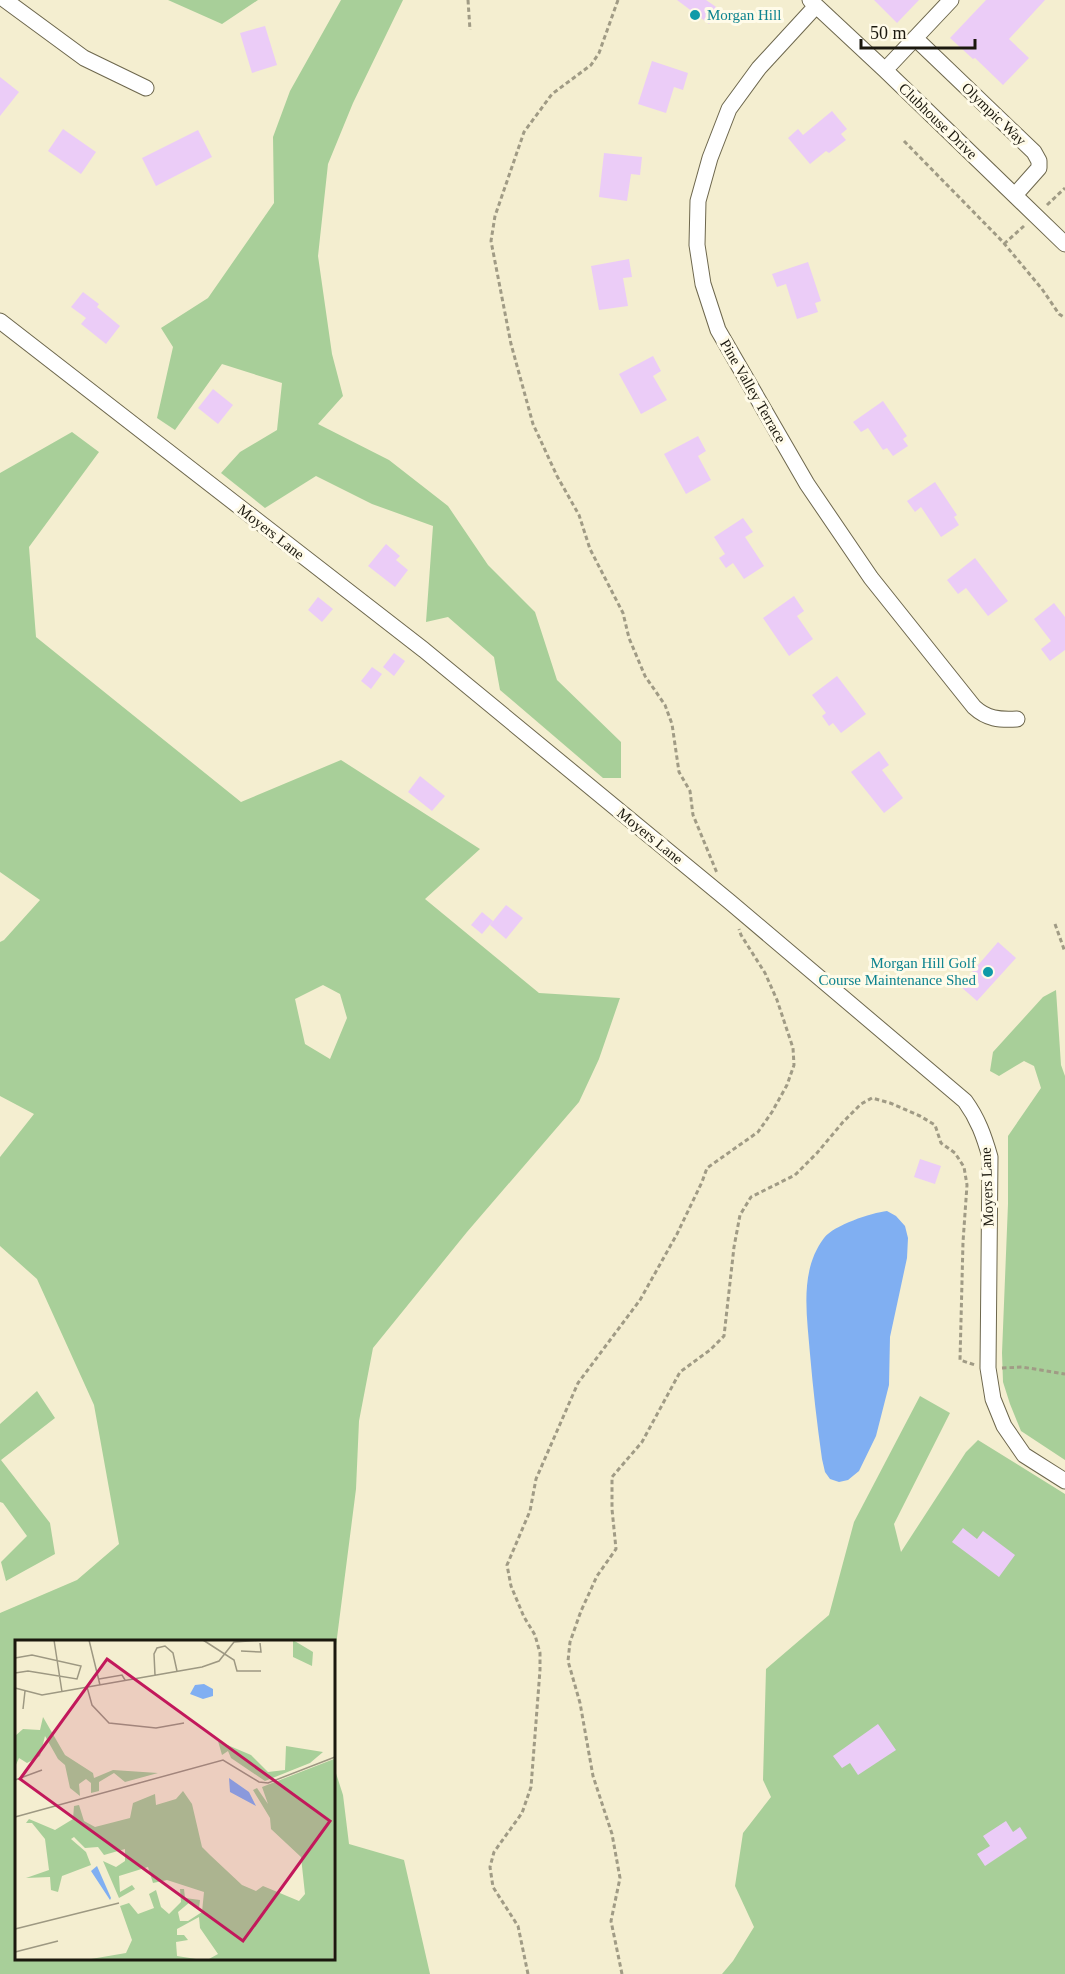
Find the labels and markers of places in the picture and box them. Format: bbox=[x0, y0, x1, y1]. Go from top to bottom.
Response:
place label: Morgan Hill bbox=[707, 7, 781, 23]
marker: Morgan Hill bbox=[688, 8, 702, 22]
place label: Morgan Hill Golf Course Maintenance Shed bbox=[819, 955, 976, 988]
marker: Morgan Hill Golf Course Maintenance Shed bbox=[981, 965, 995, 979]

